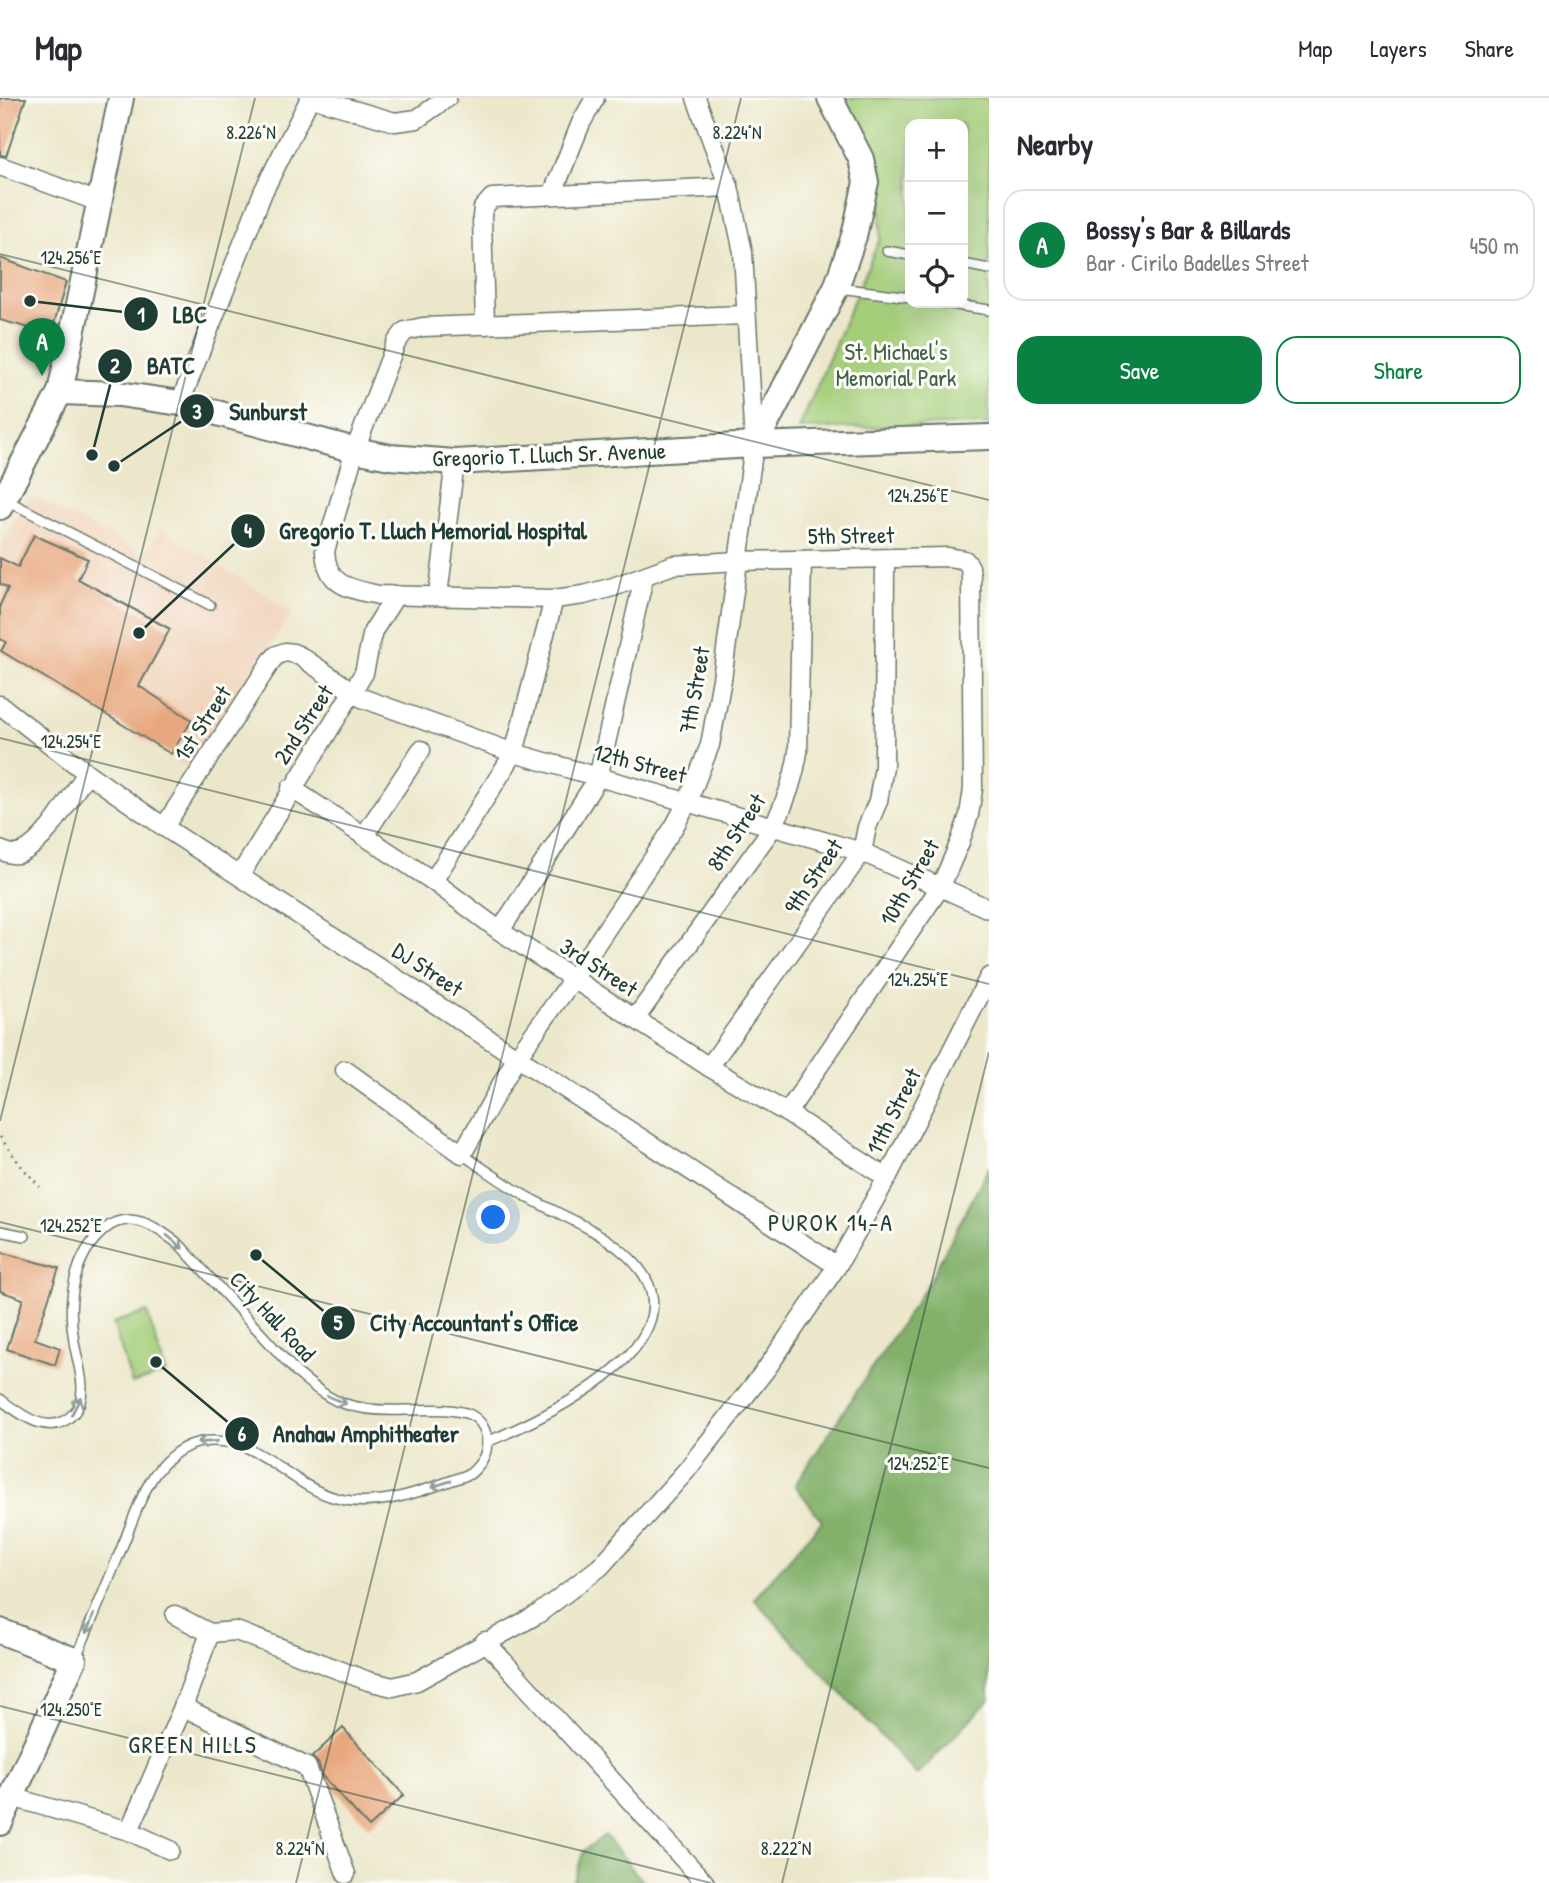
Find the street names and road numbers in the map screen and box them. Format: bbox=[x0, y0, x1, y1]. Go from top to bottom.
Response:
street label: Gregorio T. Lluch Sr. Avenue bbox=[432, 434, 666, 474]
street label: 5th Street bbox=[808, 519, 895, 551]
street label: 7th Street bbox=[671, 643, 717, 736]
street label: 2nd Street bbox=[266, 677, 341, 770]
street label: 1st Street bbox=[166, 678, 238, 767]
street label: 12th Street bbox=[590, 736, 691, 791]
street label: 8th Street bbox=[699, 786, 773, 877]
street label: 9th Street bbox=[776, 831, 850, 920]
street label: 10th Street bbox=[872, 832, 947, 931]
street label: 3rd Street bbox=[554, 930, 645, 1004]
street label: DJ Street bbox=[387, 935, 470, 1004]
street label: 11th Street bbox=[858, 1062, 928, 1160]
street label: City Hall Road bbox=[223, 1264, 323, 1368]

